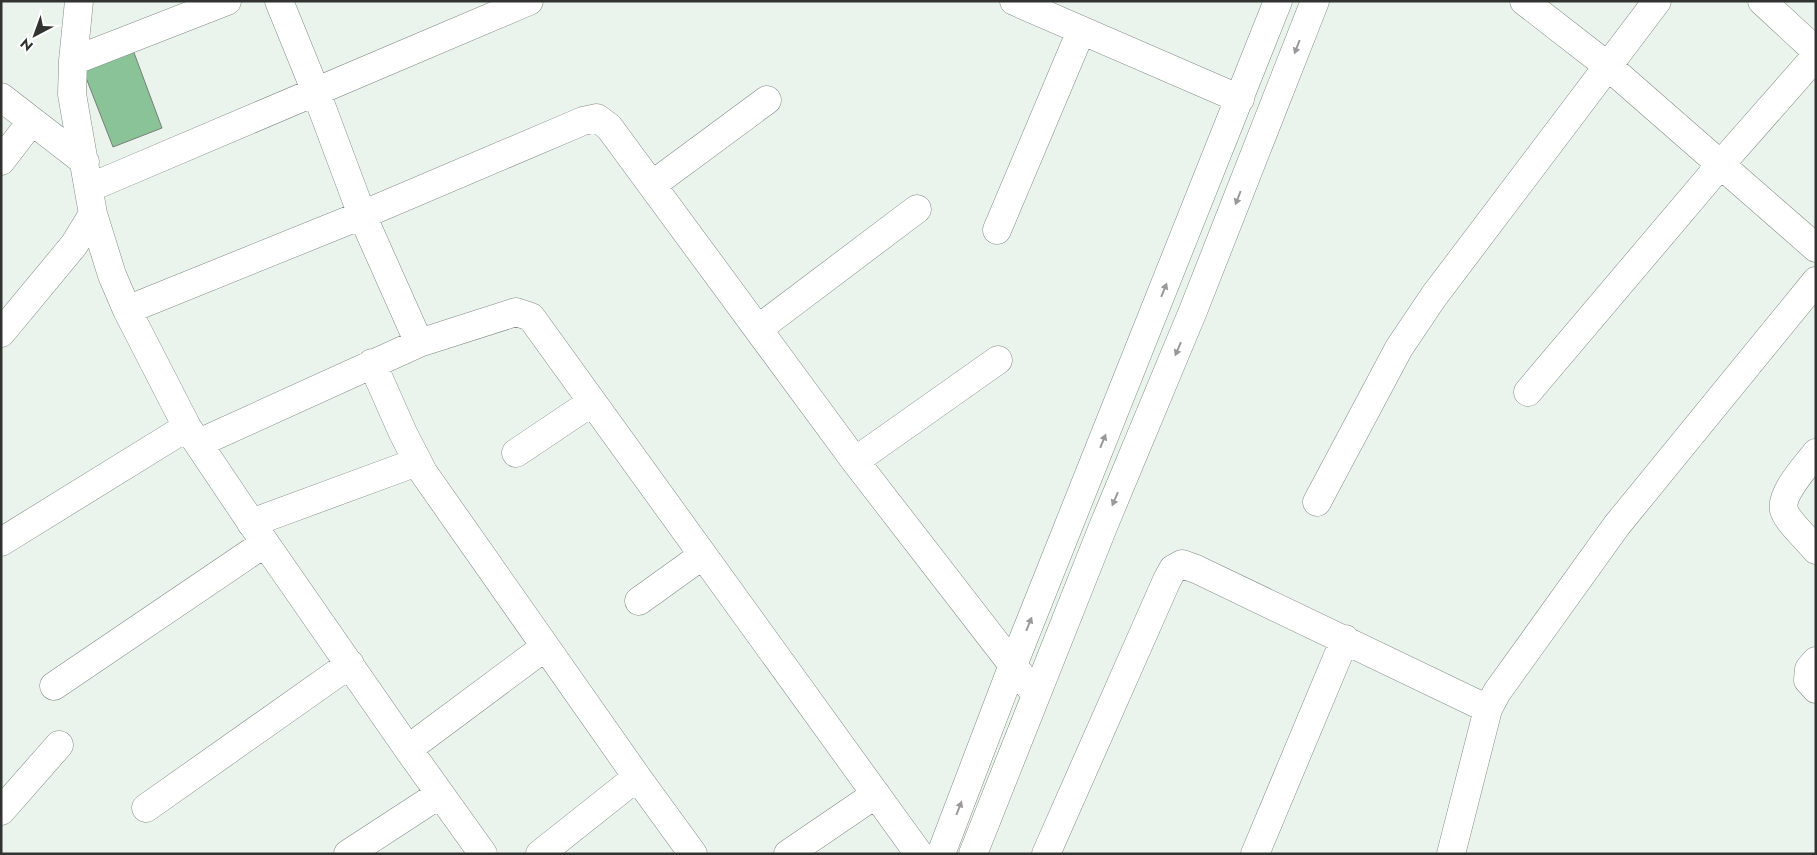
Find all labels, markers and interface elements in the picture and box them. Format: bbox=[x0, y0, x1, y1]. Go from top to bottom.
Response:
north arrow bbox=[10, 10, 60, 60]
text: N bbox=[16, 34, 37, 56]
one-way arrow bbox=[1293, 39, 1301, 54]
one-way arrow bbox=[1234, 191, 1242, 206]
one-way arrow bbox=[1160, 283, 1168, 297]
one-way arrow bbox=[1173, 342, 1181, 356]
one-way arrow bbox=[1100, 433, 1107, 448]
one-way arrow bbox=[1111, 492, 1119, 507]
one-way arrow bbox=[1025, 616, 1033, 631]
one-way arrow bbox=[955, 801, 963, 815]

